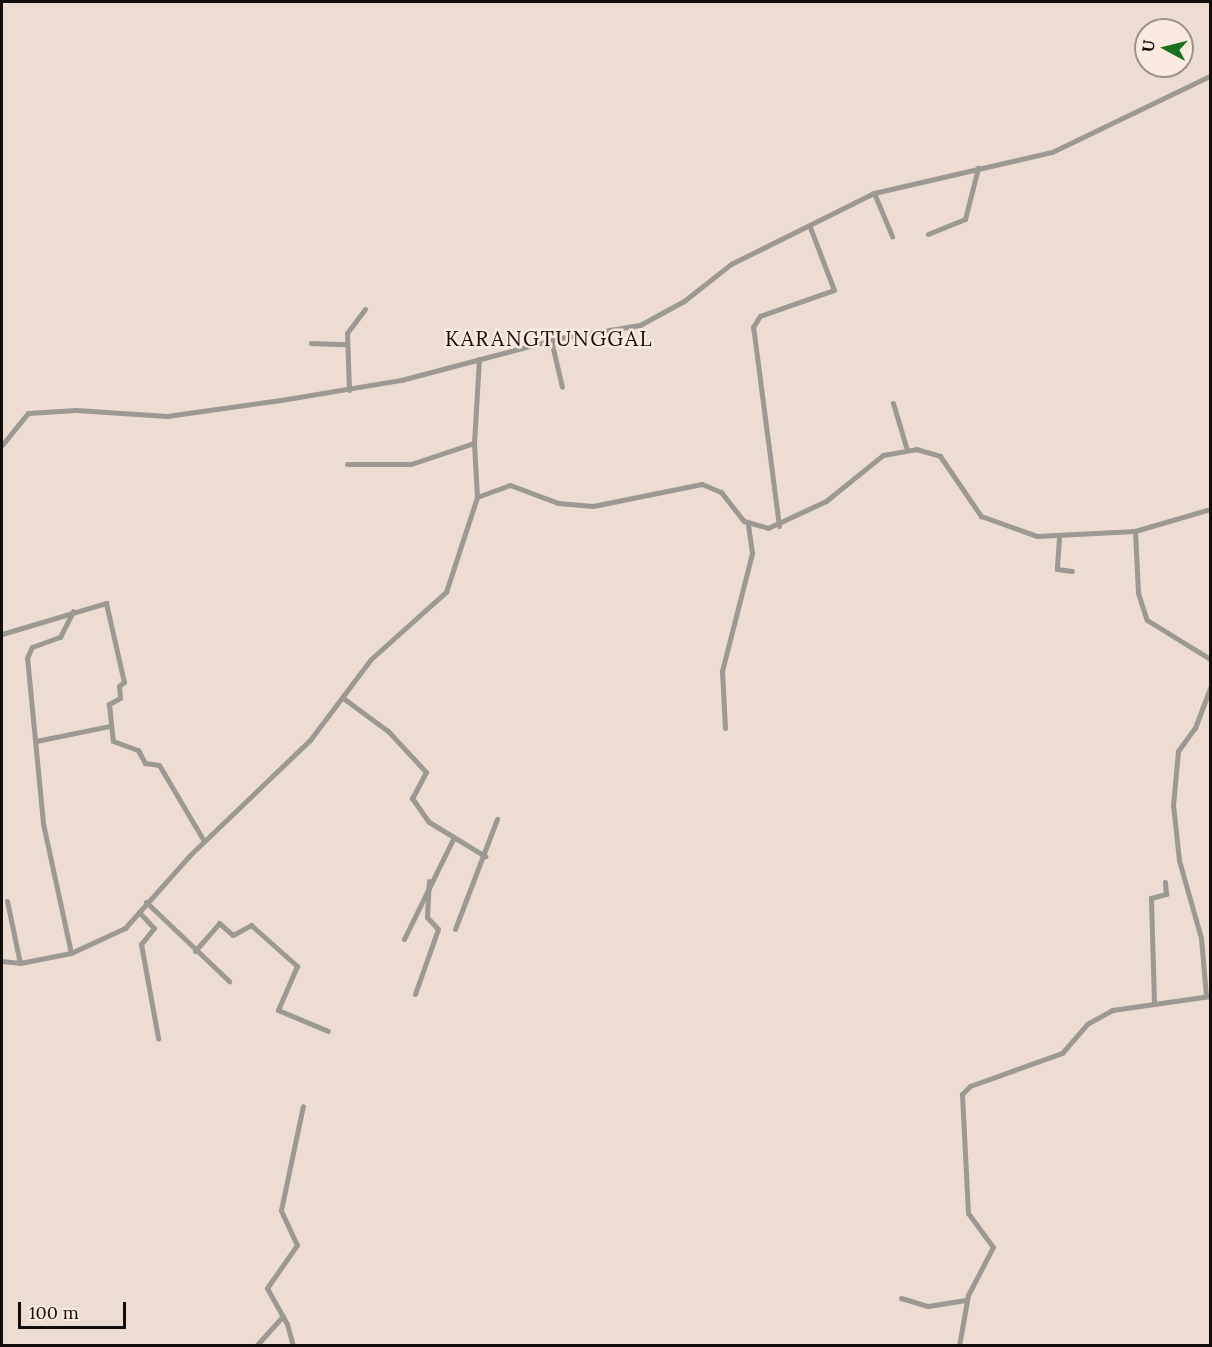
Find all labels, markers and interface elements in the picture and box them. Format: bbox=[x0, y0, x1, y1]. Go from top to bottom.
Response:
north arrow bbox=[1134, 18, 1194, 78]
text: U bbox=[1137, 39, 1159, 53]
district label: KARANGTUNGGAL bbox=[445, 326, 653, 352]
scale bar bbox=[21, 1290, 129, 1328]
text: 100 m bbox=[29, 1301, 79, 1324]

